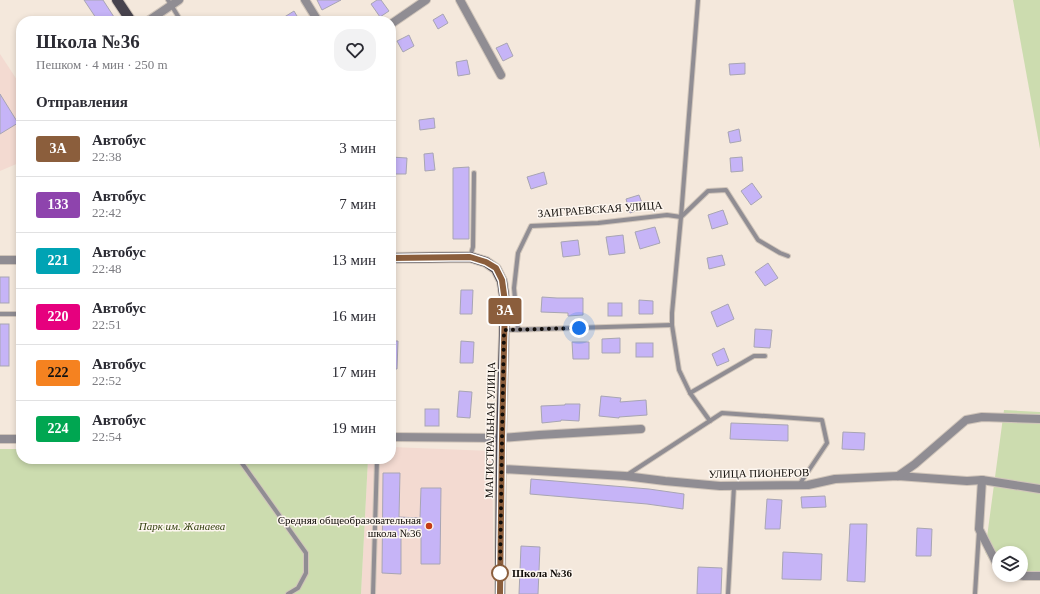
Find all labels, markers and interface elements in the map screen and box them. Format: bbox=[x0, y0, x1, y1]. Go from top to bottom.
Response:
button: heart bbox=[334, 29, 376, 71]
text: Школа №36 bbox=[36, 31, 140, 52]
text: Пешком · 4 мин · 250 m bbox=[36, 57, 168, 72]
text: Отправления bbox=[36, 94, 128, 110]
text: Автобус bbox=[92, 132, 146, 148]
text: 3 мин bbox=[339, 140, 376, 156]
text: 3А bbox=[49, 141, 67, 156]
text: 22:38 bbox=[92, 149, 122, 164]
text: Автобус bbox=[92, 188, 146, 204]
text: 7 мин bbox=[339, 196, 376, 212]
text: 133 bbox=[48, 197, 69, 212]
street label: ЗАИГРАЕВСКАЯ УЛИЦА bbox=[537, 199, 663, 219]
text: 22:42 bbox=[92, 205, 122, 220]
text: Автобус bbox=[92, 244, 146, 260]
text: 13 мин bbox=[332, 252, 376, 268]
text: 221 bbox=[48, 253, 69, 268]
text: 22:48 bbox=[92, 261, 122, 276]
line badge: 3А bbox=[487, 298, 523, 324]
text: Автобус bbox=[92, 300, 146, 316]
text: 3А bbox=[496, 303, 514, 318]
text: 16 мин bbox=[332, 308, 376, 324]
text: 220 bbox=[48, 309, 69, 324]
text: 22:51 bbox=[92, 317, 122, 332]
your location bbox=[569, 318, 589, 338]
text: Автобус bbox=[92, 356, 146, 372]
street label: МАГИСТРАЛЬНАЯ УЛИЦА bbox=[483, 362, 497, 498]
text: 17 мин bbox=[332, 364, 376, 380]
text: 222 bbox=[48, 365, 69, 380]
text: 22:52 bbox=[92, 373, 122, 388]
text: Автобус bbox=[92, 412, 146, 428]
text: 19 мин bbox=[332, 420, 376, 436]
text: 224 bbox=[48, 421, 69, 436]
text: 22:54 bbox=[92, 429, 122, 444]
street label: УЛИЦА ПИОНЕРОВ bbox=[709, 466, 809, 480]
place label: Средняя общеобразовательная школа №36 bbox=[278, 514, 421, 539]
park label: Парк им. Жанаева bbox=[138, 520, 226, 532]
marker: Средняя общеобразовательная школа №36 bbox=[424, 521, 434, 531]
map controls bbox=[992, 546, 1028, 582]
button: layers bbox=[992, 546, 1028, 582]
marker: Школа №36 bbox=[491, 564, 509, 582]
place label: Школа №36 bbox=[512, 567, 573, 579]

